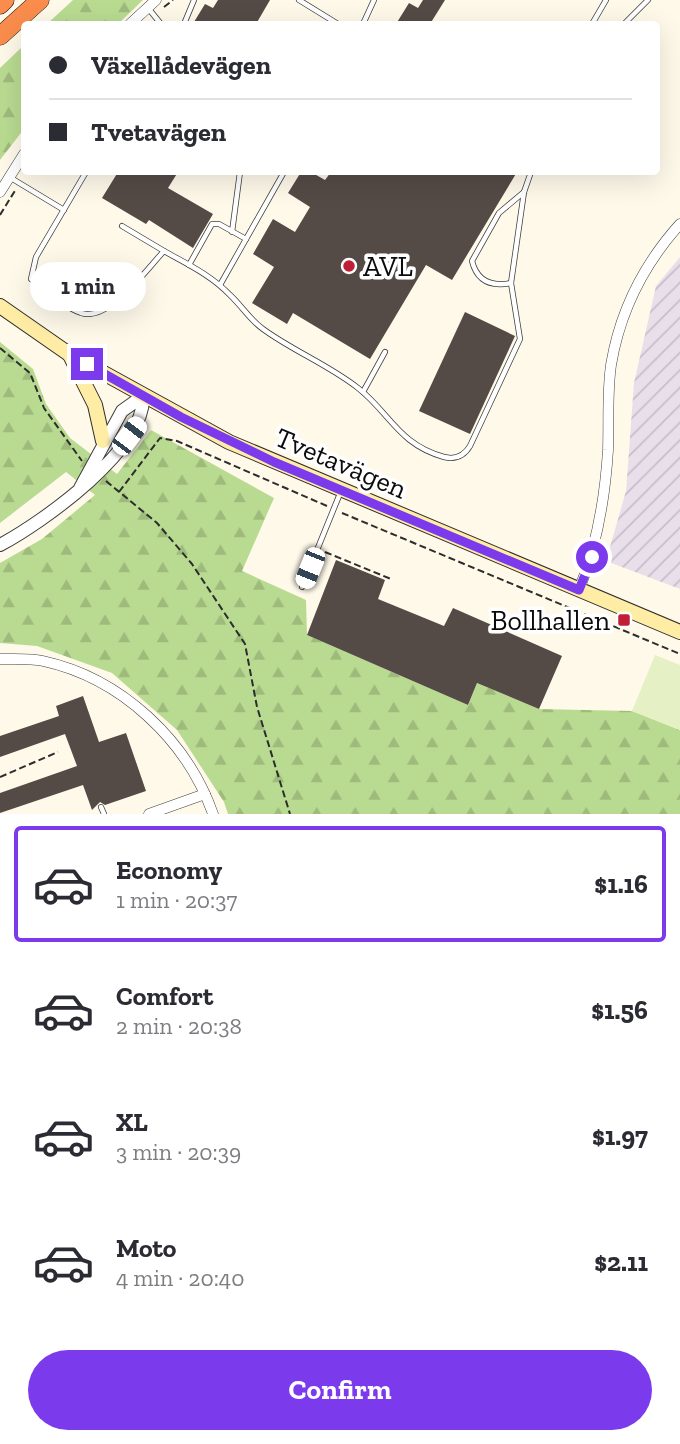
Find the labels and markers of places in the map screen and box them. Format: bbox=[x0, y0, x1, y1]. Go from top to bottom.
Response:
place label: AVL bbox=[363, 250, 413, 283]
marker: AVL bbox=[341, 258, 357, 274]
place label: Bollhallen bbox=[491, 604, 610, 637]
marker: Bollhallen bbox=[616, 612, 632, 628]

